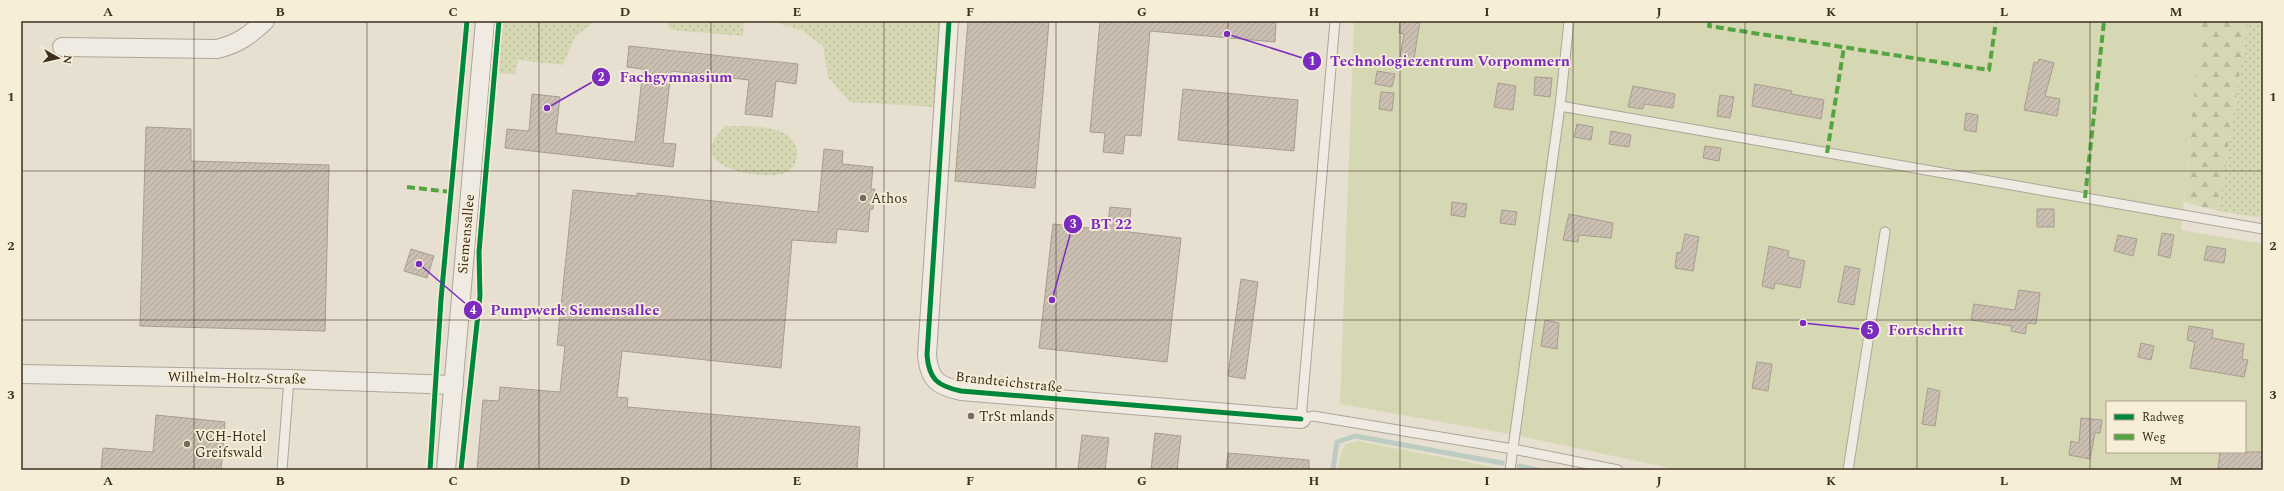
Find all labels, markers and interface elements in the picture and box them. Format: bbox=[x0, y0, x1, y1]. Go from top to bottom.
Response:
text: A bbox=[103, 2, 113, 22]
text: B bbox=[275, 2, 285, 22]
text: C bbox=[448, 2, 458, 22]
text: D bbox=[620, 2, 630, 22]
text: E bbox=[793, 2, 802, 22]
text: F bbox=[966, 2, 974, 22]
text: G bbox=[1137, 2, 1147, 22]
text: H bbox=[1309, 2, 1320, 22]
text: I bbox=[1484, 2, 1490, 22]
text: J bbox=[1656, 2, 1662, 22]
text: K bbox=[1826, 2, 1836, 22]
text: L bbox=[2000, 2, 2008, 22]
text: M bbox=[2170, 2, 2183, 22]
north arrow bbox=[38, 38, 78, 78]
callout: Technologiezentrum Vorpommern bbox=[1302, 47, 1577, 74]
text: Technologiezentrum Vorpommern bbox=[1330, 50, 1570, 73]
text: 1 bbox=[1309, 52, 1315, 71]
text: N bbox=[58, 54, 76, 65]
callout: Fachgymnasium bbox=[591, 64, 740, 91]
text: Fachgymnasium bbox=[619, 66, 733, 89]
text: 2 bbox=[598, 68, 605, 87]
text: 1 bbox=[7, 87, 15, 107]
text: 1 bbox=[2269, 87, 2277, 107]
place label: Athos bbox=[871, 188, 908, 209]
street label: Siemensallee bbox=[452, 193, 480, 275]
marker: Athos bbox=[858, 193, 868, 203]
callout: BT 22 bbox=[1063, 210, 1140, 237]
text: BT 22 bbox=[1090, 213, 1132, 236]
text: 3 bbox=[1070, 215, 1077, 234]
text: 2 bbox=[7, 236, 15, 256]
text: 2 bbox=[2269, 236, 2277, 256]
callout: Pumpwerk Siemensallee bbox=[463, 297, 668, 324]
text: Pumpwerk Siemensallee bbox=[490, 299, 660, 322]
text: 4 bbox=[470, 301, 477, 320]
callout: Fortschritt bbox=[1860, 316, 1971, 343]
text: Fortschritt bbox=[1888, 319, 1964, 342]
text: 5 bbox=[1867, 321, 1873, 340]
street label: Wilhelm-Holtz-Straße bbox=[167, 366, 307, 390]
street label: Brandteichstraße bbox=[954, 366, 1064, 398]
text: 3 bbox=[7, 385, 15, 405]
text: 3 bbox=[2269, 385, 2277, 405]
legend bbox=[2106, 401, 2246, 453]
place label: TrSt mlands bbox=[979, 406, 1055, 427]
text: Radweg bbox=[2142, 408, 2184, 427]
marker: TrSt mlands bbox=[966, 411, 976, 421]
place label: VCH-Hotel Greifswald bbox=[195, 426, 266, 463]
text: Weg bbox=[2142, 428, 2166, 447]
marker: VCH-Hotel Greifswald bbox=[182, 439, 192, 449]
text: A bbox=[103, 471, 113, 491]
text: B bbox=[275, 471, 285, 491]
text: C bbox=[448, 471, 458, 491]
text: D bbox=[620, 471, 630, 491]
text: E bbox=[793, 471, 802, 491]
text: F bbox=[966, 471, 974, 491]
text: G bbox=[1137, 471, 1147, 491]
text: H bbox=[1309, 471, 1320, 491]
text: I bbox=[1484, 471, 1490, 491]
text: J bbox=[1656, 471, 1662, 491]
text: K bbox=[1826, 471, 1836, 491]
text: L bbox=[2000, 471, 2008, 491]
text: M bbox=[2170, 471, 2183, 491]

